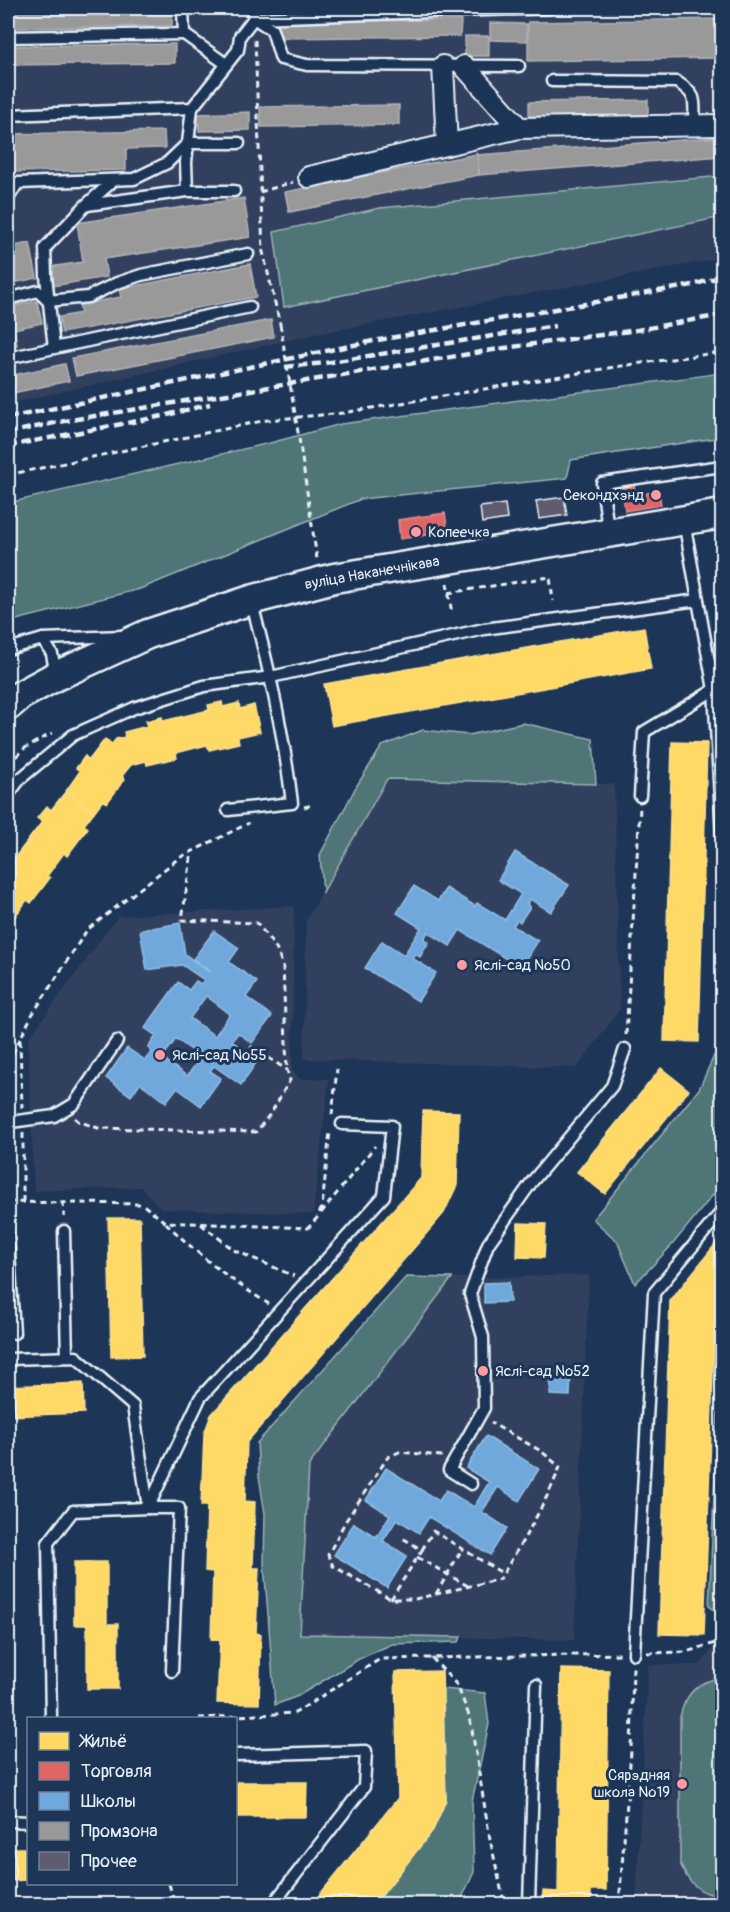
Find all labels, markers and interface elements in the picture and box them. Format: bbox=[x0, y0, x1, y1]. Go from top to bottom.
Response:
place label: Секондхэнд bbox=[563, 486, 644, 505]
marker: Секондхэнд bbox=[649, 488, 663, 502]
place label: Копеечка bbox=[428, 523, 489, 542]
marker: Копеечка bbox=[409, 525, 423, 539]
street label: вуліца Наканечнікава bbox=[303, 552, 441, 594]
place label: Яслі-сад №50 bbox=[474, 956, 571, 975]
marker: Яслі-сад №50 bbox=[455, 958, 469, 972]
place label: Яслі-сад №55 bbox=[172, 1046, 267, 1065]
marker: Яслі-сад №55 bbox=[153, 1048, 167, 1062]
place label: Яслі-сад №52 bbox=[495, 1362, 590, 1381]
marker: Яслі-сад №52 bbox=[476, 1364, 490, 1378]
legend bbox=[27, 1717, 237, 1885]
text: Жильё bbox=[78, 1730, 127, 1753]
text: Торговля bbox=[81, 1760, 152, 1783]
place label: Сярэдняя школа №19 bbox=[594, 1766, 670, 1802]
marker: Сярэдняя школа №19 bbox=[675, 1777, 689, 1791]
text: Школы bbox=[81, 1790, 136, 1813]
text: Промзона bbox=[81, 1820, 158, 1843]
text: Прочее bbox=[81, 1850, 137, 1873]

